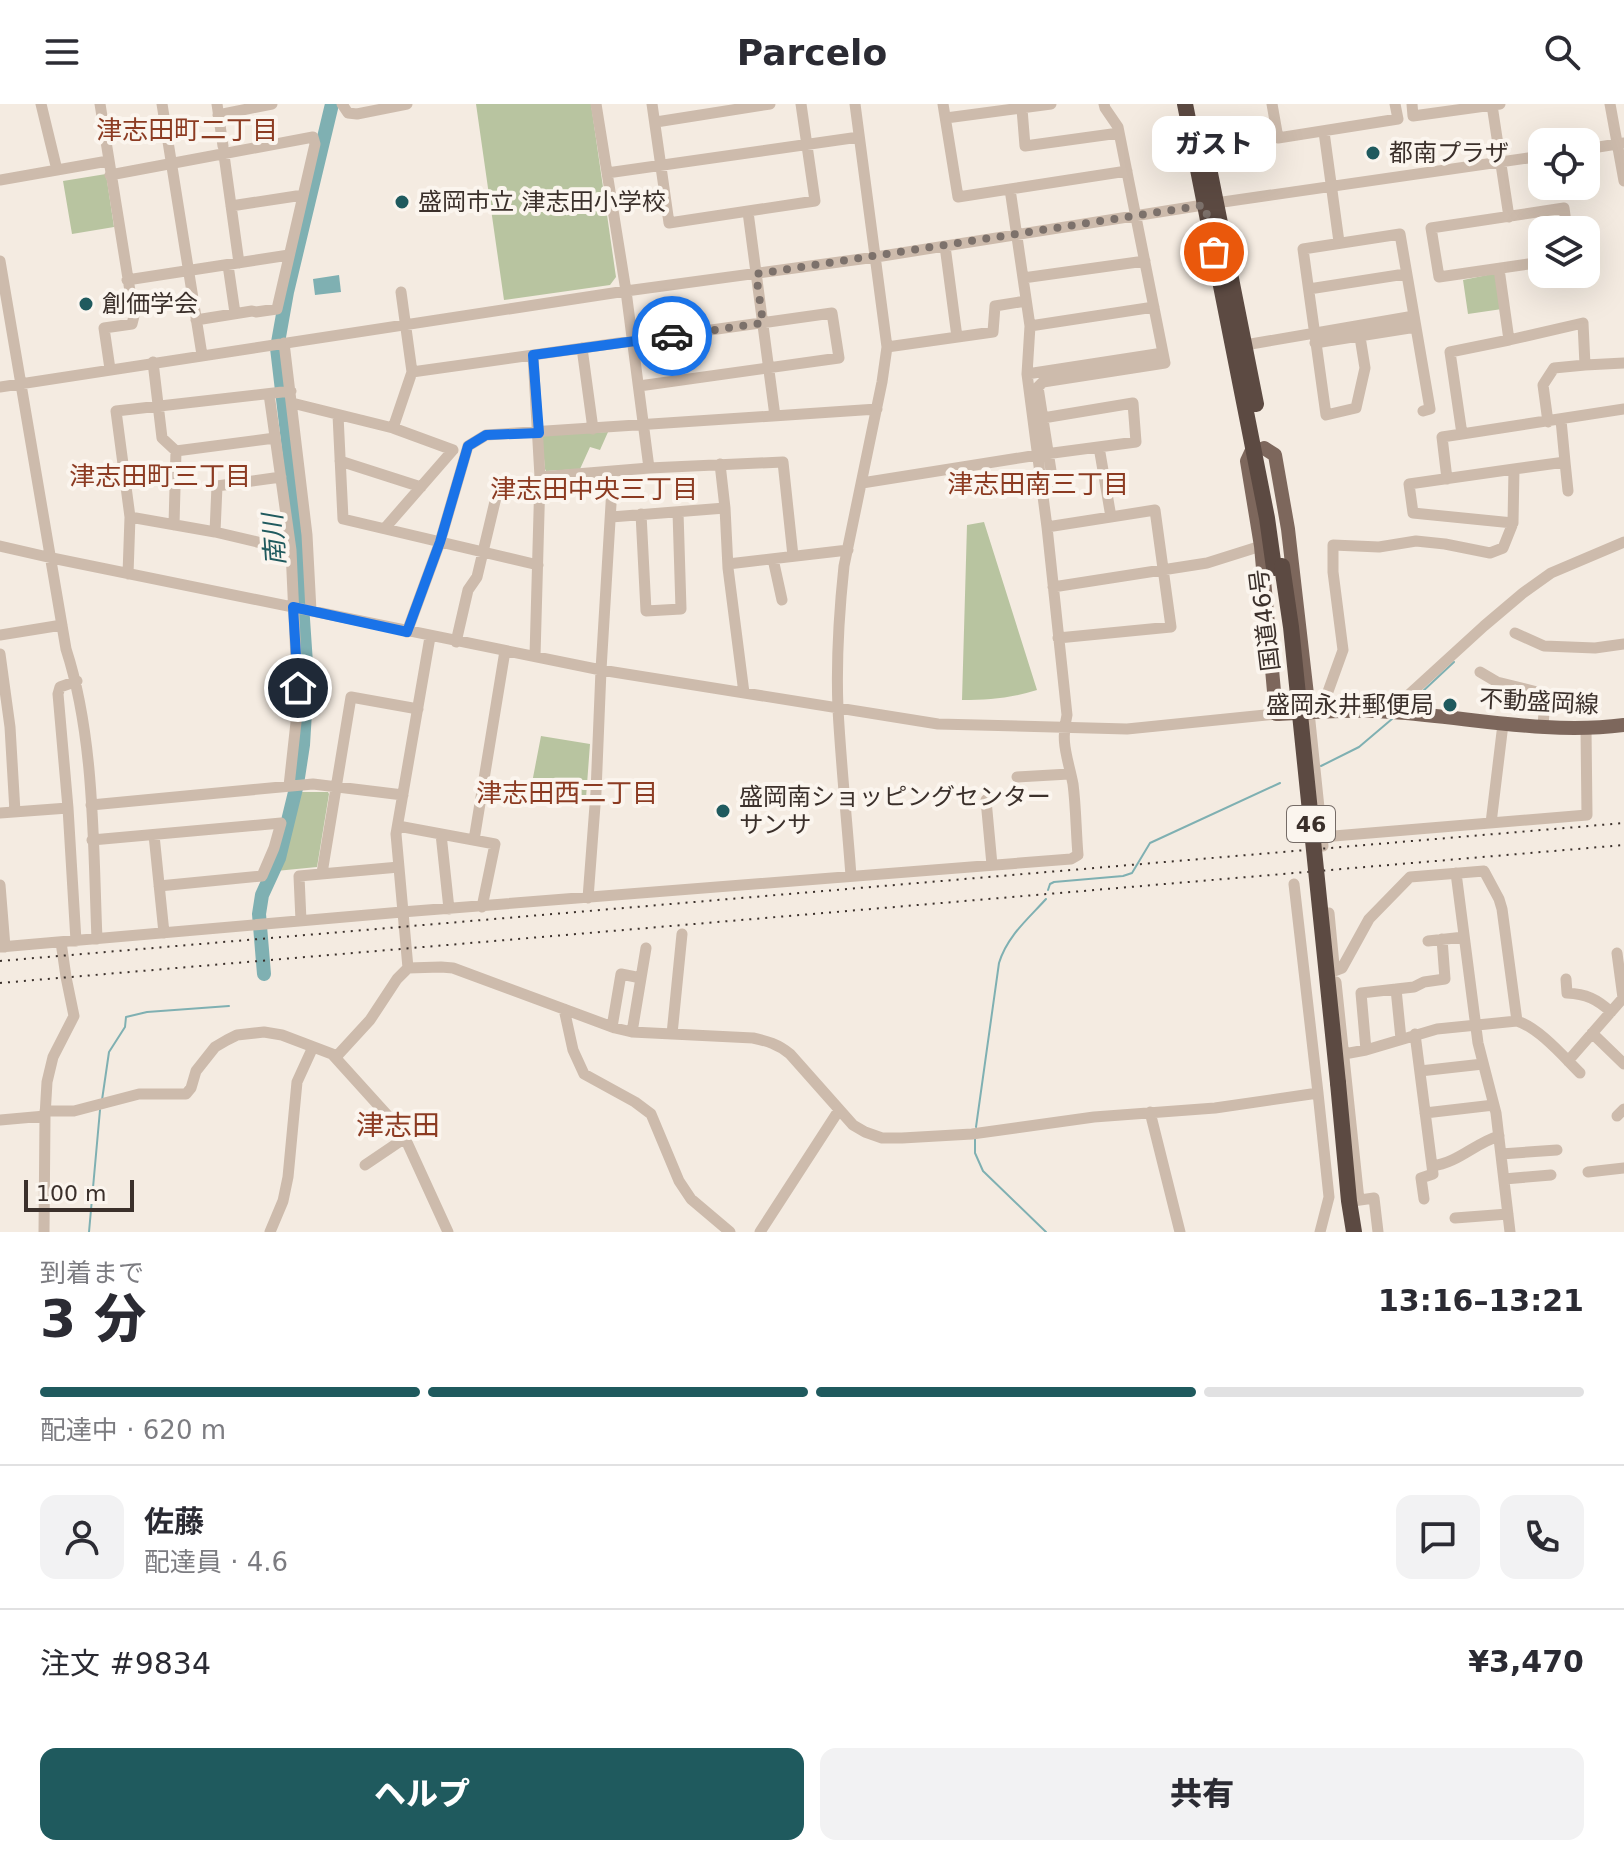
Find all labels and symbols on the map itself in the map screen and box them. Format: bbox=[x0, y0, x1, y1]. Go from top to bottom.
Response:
district label: 津志田町二丁目 bbox=[96, 115, 278, 145]
callout: ガスト bbox=[1152, 116, 1276, 172]
place label: 都南プラザ bbox=[1389, 139, 1509, 167]
marker: 都南プラザ bbox=[1364, 144, 1382, 162]
place label: 盛岡市立 津志田小学校 bbox=[418, 188, 666, 216]
marker: 盛岡市立 津志田小学校 bbox=[393, 193, 411, 211]
pin bbox=[1180, 218, 1248, 286]
place label: 創価学会 bbox=[102, 290, 198, 318]
marker: 創価学会 bbox=[77, 295, 95, 313]
courier bbox=[632, 296, 712, 376]
district label: 津志田町三丁目 bbox=[69, 461, 251, 491]
district label: 津志田南三丁目 bbox=[947, 469, 1129, 499]
district label: 津志田中央三丁目 bbox=[490, 474, 698, 504]
water label: 南川 bbox=[257, 510, 291, 567]
street label: 国道46号 bbox=[1245, 567, 1285, 673]
pin bbox=[264, 654, 332, 722]
street label: 不動盛岡線 bbox=[1478, 685, 1600, 719]
place label: 盛岡永井郵便局 bbox=[1266, 691, 1434, 719]
marker: 盛岡永井郵便局 bbox=[1441, 696, 1459, 714]
district label: 津志田西二丁目 bbox=[476, 778, 658, 808]
place label: 盛岡南ショッピングセンター サンサ bbox=[739, 783, 1051, 839]
marker: 盛岡南ショッピングセンター サンサ bbox=[714, 802, 732, 820]
road number: 46 bbox=[1287, 806, 1335, 842]
district label: 津志田 bbox=[356, 1109, 440, 1142]
scale bar bbox=[24, 1176, 134, 1212]

